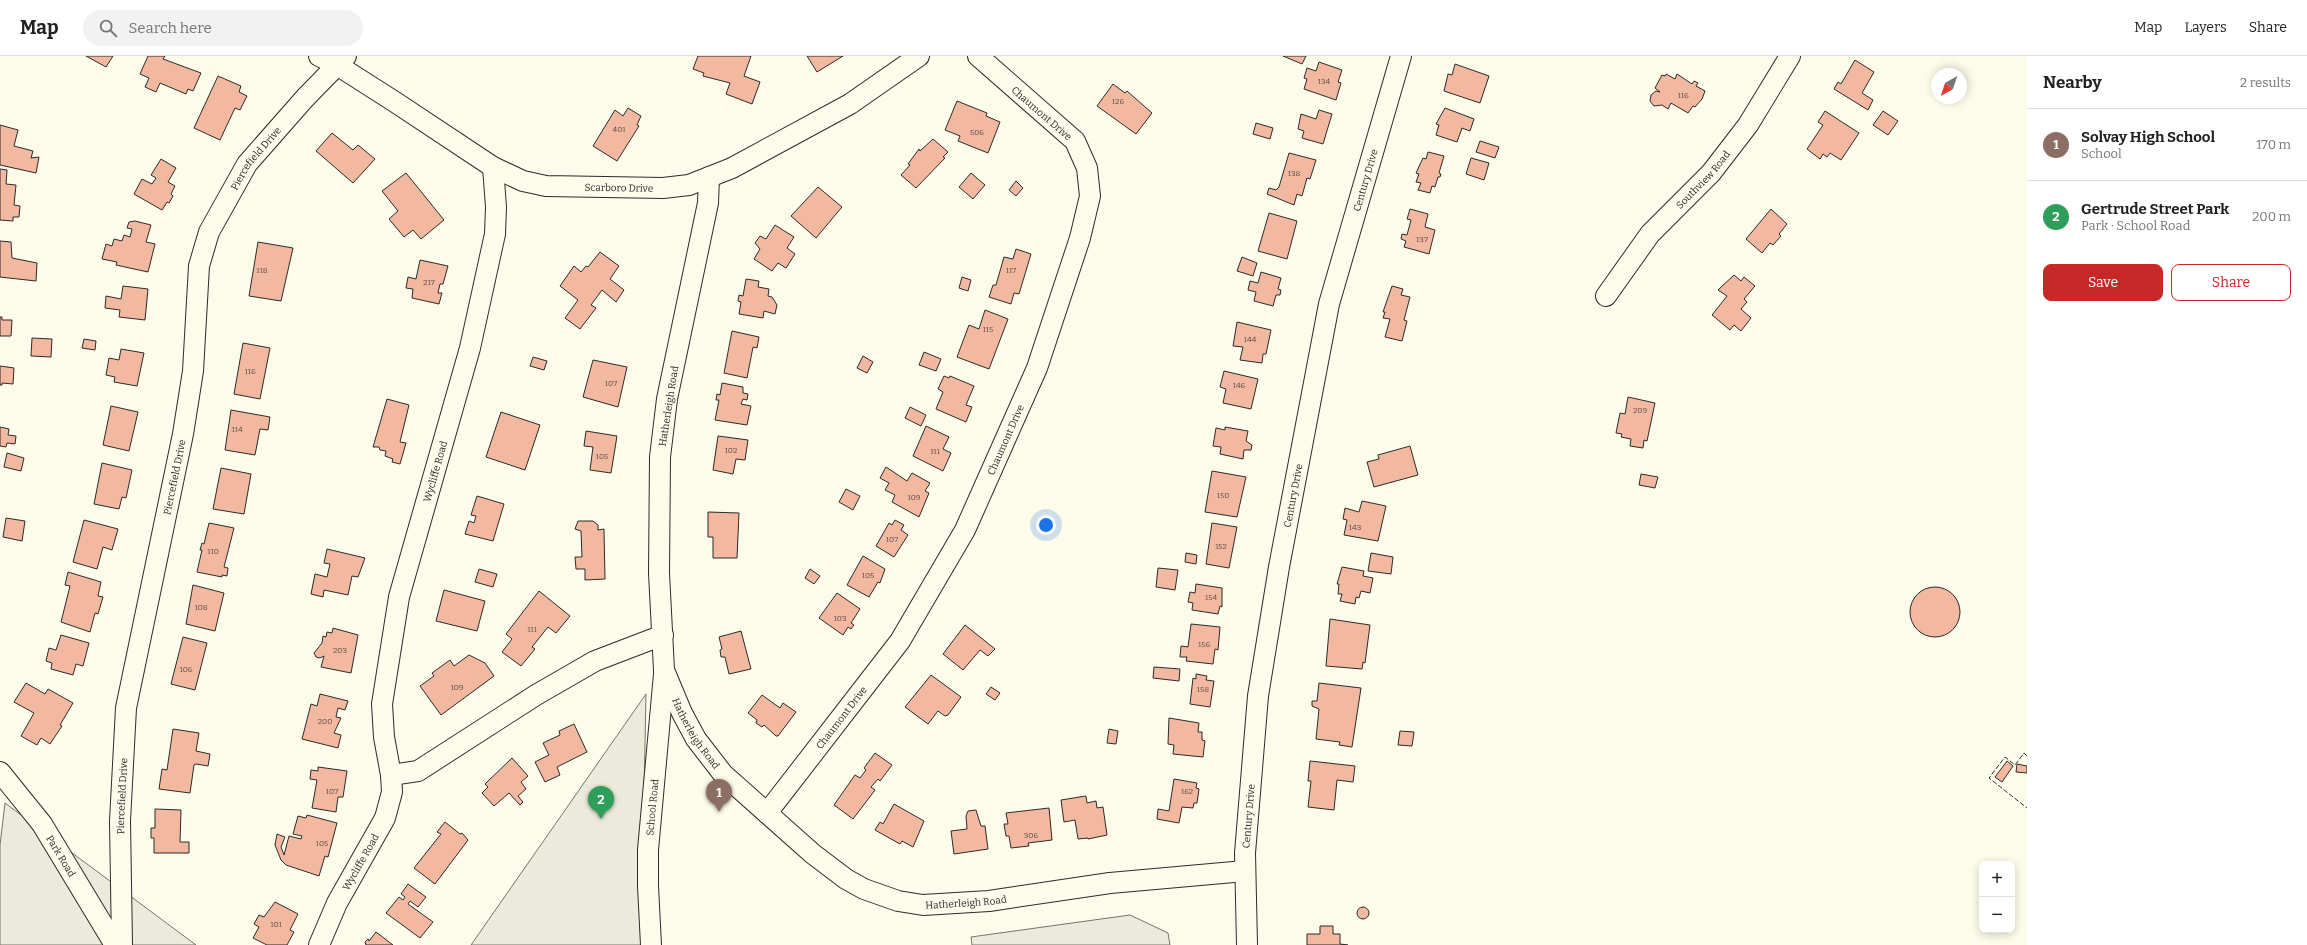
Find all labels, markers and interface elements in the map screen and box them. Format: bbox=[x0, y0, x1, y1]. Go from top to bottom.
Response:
search box bbox=[83, 10, 363, 46]
text: Map bbox=[20, 16, 59, 39]
icon: search bbox=[97, 17, 119, 39]
text: Search here bbox=[129, 19, 212, 37]
text: Map bbox=[2134, 19, 2162, 36]
text: Layers bbox=[2184, 19, 2227, 36]
text: Share bbox=[2249, 19, 2287, 36]
north arrow bbox=[1931, 68, 1967, 104]
text: Nearby bbox=[2043, 72, 2102, 93]
text: 2 results bbox=[2240, 75, 2291, 90]
house number: 134 bbox=[1318, 77, 1331, 86]
street label: Chaumont Drive bbox=[1009, 84, 1074, 143]
house number: 116 bbox=[1677, 91, 1689, 100]
house number: 126 bbox=[1112, 97, 1124, 106]
street label: Piercefield Drive bbox=[229, 125, 284, 192]
house number: 401 bbox=[612, 125, 626, 134]
house number: 506 bbox=[970, 128, 984, 137]
text: Solvay High School bbox=[2081, 128, 2215, 146]
text: 1 bbox=[2053, 137, 2059, 152]
text: 170 m bbox=[2256, 137, 2291, 152]
text: School bbox=[2081, 146, 2122, 161]
street label: Century Drive bbox=[1351, 148, 1381, 213]
street label: Southview Road bbox=[1674, 149, 1733, 212]
house number: 138 bbox=[1288, 169, 1300, 178]
street label: Scarboro Drive bbox=[584, 182, 653, 195]
text: Gertrude Street Park bbox=[2081, 200, 2229, 218]
text: 2 bbox=[2052, 209, 2060, 224]
text: 200 m bbox=[2252, 209, 2291, 224]
text: Park · School Road bbox=[2081, 218, 2190, 233]
house number: 137 bbox=[1416, 235, 1428, 244]
button: Save bbox=[2043, 264, 2163, 301]
button: Share bbox=[2171, 264, 2291, 301]
house number: 118 bbox=[256, 266, 268, 275]
house number: 117 bbox=[1006, 266, 1016, 275]
house number: 217 bbox=[423, 278, 435, 287]
house number: 115 bbox=[983, 325, 993, 334]
house number: 144 bbox=[1244, 335, 1257, 344]
street label: Hatherleigh Road bbox=[657, 365, 681, 447]
house number: 116 bbox=[244, 367, 256, 376]
house number: 107 bbox=[605, 379, 617, 388]
house number: 146 bbox=[1233, 381, 1246, 390]
street label: Chaumont Drive bbox=[985, 403, 1027, 477]
house number: 209 bbox=[1633, 406, 1647, 415]
house number: 114 bbox=[231, 425, 243, 434]
street label: Piercefield Drive bbox=[161, 439, 189, 516]
street label: Wycliffe Road bbox=[421, 439, 450, 504]
house number: 102 bbox=[725, 446, 737, 455]
house number: 111 bbox=[930, 447, 941, 456]
house number: 105 bbox=[596, 452, 608, 461]
street label: Century Drive bbox=[1282, 463, 1305, 528]
house number: 150 bbox=[1217, 491, 1229, 500]
house number: 109 bbox=[907, 493, 921, 502]
your location bbox=[1036, 515, 1056, 535]
house number: 143 bbox=[1349, 523, 1362, 532]
house number: 107 bbox=[886, 535, 898, 544]
house number: 152 bbox=[1215, 542, 1227, 551]
house number: 110 bbox=[207, 547, 219, 556]
house number: 105 bbox=[862, 571, 874, 580]
house number: 154 bbox=[1205, 593, 1217, 602]
house number: 108 bbox=[194, 603, 208, 612]
house number: 103 bbox=[834, 614, 847, 623]
house number: 111 bbox=[527, 625, 538, 634]
house number: 156 bbox=[1198, 640, 1210, 649]
house number: 203 bbox=[333, 646, 347, 655]
house number: 106 bbox=[179, 665, 193, 674]
house number: 109 bbox=[450, 683, 464, 692]
street label: Chaumont Drive bbox=[814, 684, 870, 752]
house number: 158 bbox=[1197, 685, 1209, 694]
street label: Hatherleigh Road bbox=[669, 696, 722, 772]
house number: 200 bbox=[318, 717, 332, 726]
street label: Piercefield Drive bbox=[115, 758, 130, 834]
street label: School Road bbox=[644, 778, 661, 836]
pin: 1 bbox=[706, 779, 732, 812]
street label: Century Drive bbox=[1240, 784, 1258, 849]
pin: 2 bbox=[588, 786, 614, 819]
house number: 107 bbox=[326, 787, 338, 796]
house number: 162 bbox=[1181, 787, 1193, 796]
house number: 306 bbox=[1024, 831, 1038, 840]
street label: Wycliffe Road bbox=[340, 832, 382, 893]
street label: Park Road bbox=[43, 833, 78, 879]
house number: 105 bbox=[316, 839, 328, 848]
map controls bbox=[1979, 861, 2015, 933]
button: + bbox=[1979, 861, 2015, 897]
street label: Hatherleigh Road bbox=[925, 893, 1008, 912]
button: − bbox=[1979, 897, 2015, 933]
house number: 101 bbox=[270, 920, 283, 929]

